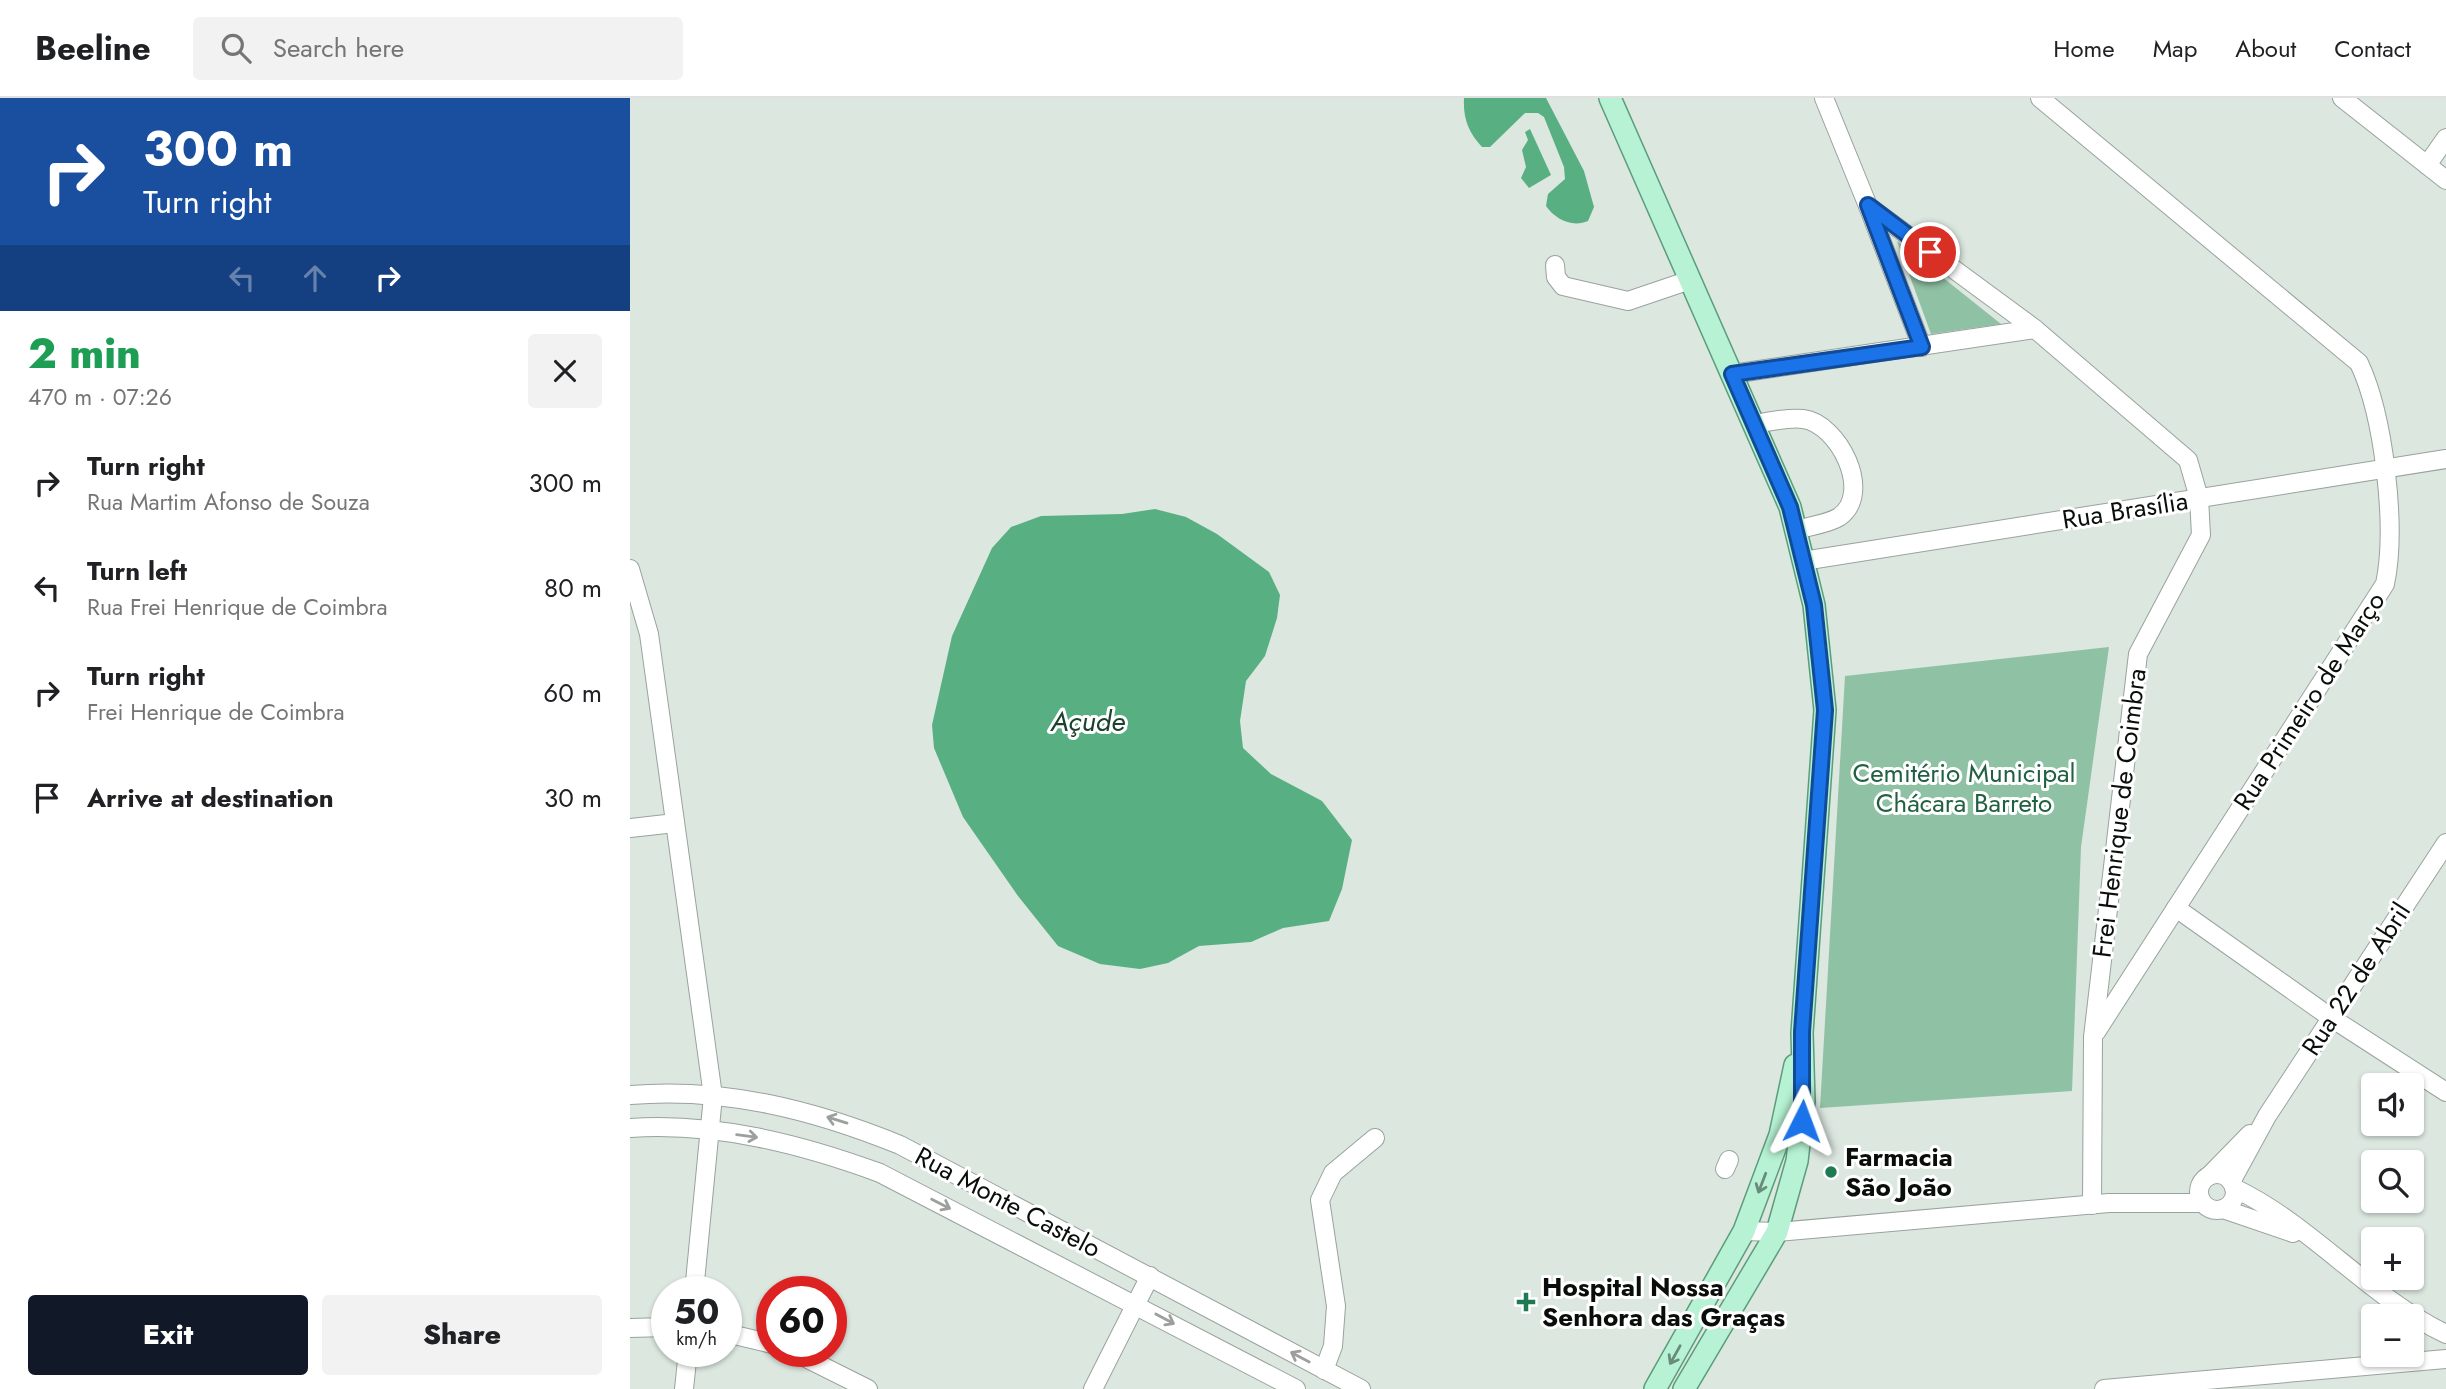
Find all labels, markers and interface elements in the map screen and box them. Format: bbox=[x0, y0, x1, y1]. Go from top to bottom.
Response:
search box bbox=[193, 17, 683, 80]
text: Beeline bbox=[35, 25, 151, 72]
icon: search bbox=[217, 29, 255, 67]
text: Search here bbox=[273, 29, 404, 67]
text: Home bbox=[2053, 31, 2115, 66]
text: Map bbox=[2153, 31, 2197, 66]
text: About bbox=[2235, 31, 2296, 66]
text: Contact bbox=[2334, 31, 2411, 66]
text: 300 m bbox=[143, 114, 293, 184]
icon: right bbox=[28, 126, 119, 217]
text: Turn right bbox=[143, 179, 272, 225]
pin bbox=[1900, 222, 1960, 282]
icon: arrive bbox=[1911, 233, 1949, 271]
icon: left bbox=[223, 259, 261, 297]
icon: ahead bbox=[296, 259, 334, 297]
icon: right bbox=[369, 259, 407, 297]
text: 2 min bbox=[28, 323, 141, 384]
button: close bbox=[528, 334, 602, 408]
text: 470 m · 07:26 bbox=[28, 380, 172, 414]
text: Turn right bbox=[87, 447, 205, 485]
icon: right bbox=[28, 464, 66, 502]
text: 300 m bbox=[529, 464, 602, 502]
street label: Rua Brasília bbox=[2059, 481, 2191, 539]
text: Rua Martim Afonso de Souza bbox=[87, 485, 370, 519]
text: Turn left bbox=[87, 552, 187, 590]
icon: left bbox=[28, 569, 66, 607]
text: 80 m bbox=[544, 569, 602, 607]
street label: Rua Primeiro de Março bbox=[2224, 584, 2394, 818]
text: Rua Frei Henrique de Coimbra bbox=[87, 590, 388, 624]
text: Turn right bbox=[87, 657, 205, 695]
street label: Frei Henrique de Coimbra bbox=[2082, 666, 2156, 960]
icon: right bbox=[28, 674, 66, 712]
text: 60 m bbox=[543, 674, 602, 712]
text: Frei Henrique de Coimbra bbox=[87, 695, 345, 729]
water label: Açude bbox=[1050, 701, 1125, 742]
park label: Cemitério Municipal Chácara Barreto bbox=[1852, 754, 2076, 822]
icon: arrive bbox=[28, 779, 66, 817]
text: Arrive at destination bbox=[87, 779, 334, 817]
text: 30 m bbox=[544, 779, 602, 817]
street label: Rua 22 de Abril bbox=[2292, 895, 2420, 1063]
map controls bbox=[2361, 1073, 2424, 1367]
button: sound bbox=[2361, 1073, 2424, 1136]
position arrow bbox=[1765, 1084, 1839, 1158]
one-way arrow bbox=[826, 1113, 848, 1126]
one-way arrow bbox=[735, 1130, 758, 1143]
street label: Rua Monte Castelo bbox=[908, 1137, 1108, 1267]
place label: Farmacia São João bbox=[1845, 1138, 1953, 1206]
button: search bbox=[2361, 1150, 2424, 1213]
marker: Farmacia São João bbox=[1823, 1164, 1839, 1180]
one-way arrow bbox=[1754, 1171, 1767, 1193]
one-way arrow bbox=[930, 1198, 951, 1211]
button: + bbox=[2361, 1227, 2424, 1290]
place label: Hospital Nossa Senhora das Graças bbox=[1542, 1268, 1785, 1336]
speed limit sign: 60 bbox=[756, 1276, 847, 1367]
text: 50 bbox=[674, 1287, 719, 1337]
marker: Hospital Nossa Senhora das Graças bbox=[1516, 1292, 1536, 1312]
button: Exit bbox=[28, 1295, 308, 1375]
button: Share bbox=[322, 1295, 602, 1375]
button: − bbox=[2361, 1304, 2424, 1367]
one-way arrow bbox=[1154, 1313, 1175, 1326]
text: km/h bbox=[676, 1326, 717, 1352]
one-way arrow bbox=[1668, 1344, 1682, 1364]
one-way arrow bbox=[1291, 1350, 1311, 1364]

